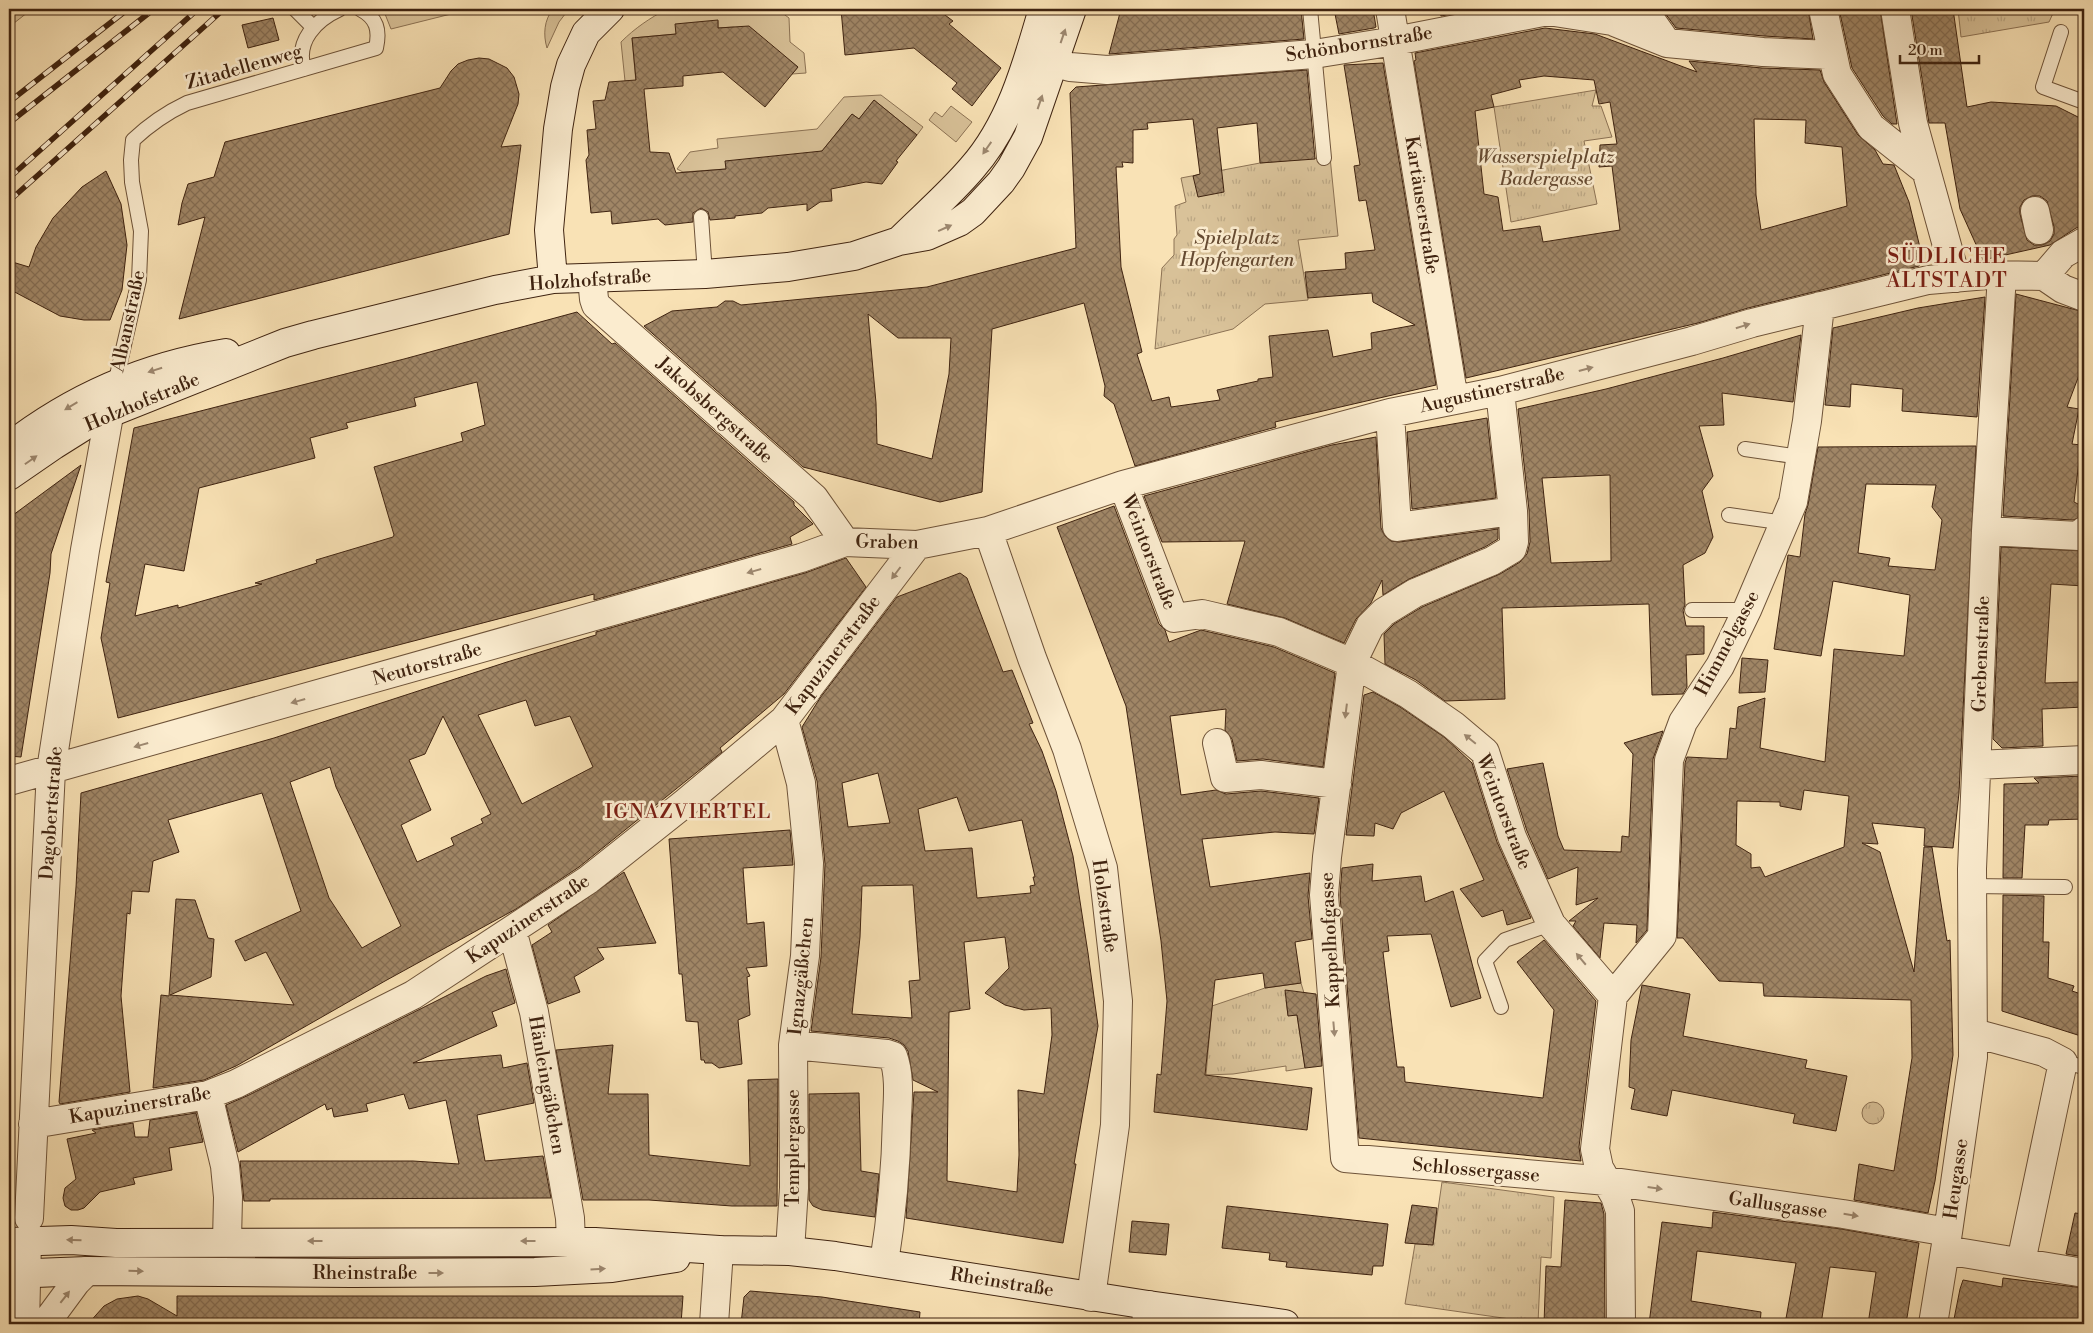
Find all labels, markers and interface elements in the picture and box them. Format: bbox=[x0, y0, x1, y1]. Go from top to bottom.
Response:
street label: Schönbornstraße bbox=[1284, 21, 1434, 67]
one-way arrow bbox=[1059, 28, 1067, 43]
scale bar bbox=[1900, 32, 1979, 64]
street label: Zitadellenweg bbox=[183, 39, 305, 95]
text: 20 m bbox=[1908, 41, 1943, 60]
one-way arrow bbox=[1036, 94, 1044, 109]
street label: Kartäuserstraße bbox=[1399, 134, 1445, 276]
one-way arrow bbox=[982, 141, 992, 155]
park label: Wasserspielplatz Badergasse bbox=[1477, 145, 1615, 191]
one-way arrow bbox=[938, 223, 952, 231]
park label: Spielplatz Hopfengarten bbox=[1179, 226, 1295, 272]
district label: SÜDLICHE ALTSTADT bbox=[1885, 242, 2008, 294]
street label: Holzhofstraße bbox=[528, 264, 652, 296]
street label: Albanstraße bbox=[105, 268, 151, 375]
one-way arrow bbox=[1735, 321, 1750, 329]
street label: Jakobsbergstraße bbox=[651, 351, 778, 469]
street label: Augustinerstraße bbox=[1416, 362, 1567, 419]
one-way arrow bbox=[1579, 364, 1594, 372]
one-way arrow bbox=[147, 366, 162, 374]
street label: Holzhofstraße bbox=[81, 367, 203, 437]
one-way arrow bbox=[65, 401, 78, 410]
one-way arrow bbox=[24, 455, 38, 465]
street label: Weintorstraße bbox=[1116, 490, 1182, 613]
street label: Graben bbox=[855, 529, 919, 555]
one-way arrow bbox=[891, 566, 902, 579]
one-way arrow bbox=[747, 567, 762, 575]
street label: Himmelgasse bbox=[1689, 586, 1765, 700]
street label: Kapuzinerstraße bbox=[780, 590, 886, 720]
street label: Grebenstraße bbox=[1967, 595, 1995, 713]
street label: Neutorstraße bbox=[369, 637, 485, 691]
one-way arrow bbox=[290, 697, 305, 705]
one-way arrow bbox=[1342, 704, 1350, 720]
one-way arrow bbox=[1464, 734, 1477, 745]
one-way arrow bbox=[134, 741, 149, 749]
street label: Dagobertstraße bbox=[34, 745, 68, 881]
street label: Weintorstraße bbox=[1471, 750, 1537, 873]
district label: IGNAZVIERTEL bbox=[605, 800, 771, 825]
street label: Holzstraße bbox=[1087, 858, 1123, 954]
street label: Kapuzinerstraße bbox=[462, 869, 594, 969]
street label: Kappelhofgasse bbox=[1314, 872, 1346, 1008]
street label: Ignazgäßchen bbox=[783, 916, 819, 1036]
one-way arrow bbox=[1576, 952, 1587, 965]
street label: Hänleingäßchen bbox=[523, 1014, 571, 1156]
one-way arrow bbox=[1331, 1022, 1339, 1038]
street label: Kapuzinerstraße bbox=[67, 1081, 213, 1129]
street label: Templergasse bbox=[781, 1089, 805, 1207]
street label: Heugasse bbox=[1938, 1137, 1974, 1221]
street label: Schlossergasse bbox=[1411, 1152, 1541, 1188]
one-way arrow bbox=[1648, 1184, 1664, 1192]
street label: Gallusgasse bbox=[1727, 1186, 1829, 1224]
one-way arrow bbox=[1843, 1212, 1859, 1220]
one-way arrow bbox=[65, 1236, 81, 1244]
one-way arrow bbox=[307, 1237, 323, 1245]
one-way arrow bbox=[520, 1237, 536, 1245]
street label: Rheinstraße bbox=[313, 1261, 417, 1285]
street label: Rheinstraße bbox=[948, 1262, 1056, 1302]
one-way arrow bbox=[590, 1264, 606, 1272]
one-way arrow bbox=[128, 1267, 144, 1275]
one-way arrow bbox=[428, 1269, 444, 1277]
one-way arrow bbox=[59, 1291, 70, 1304]

